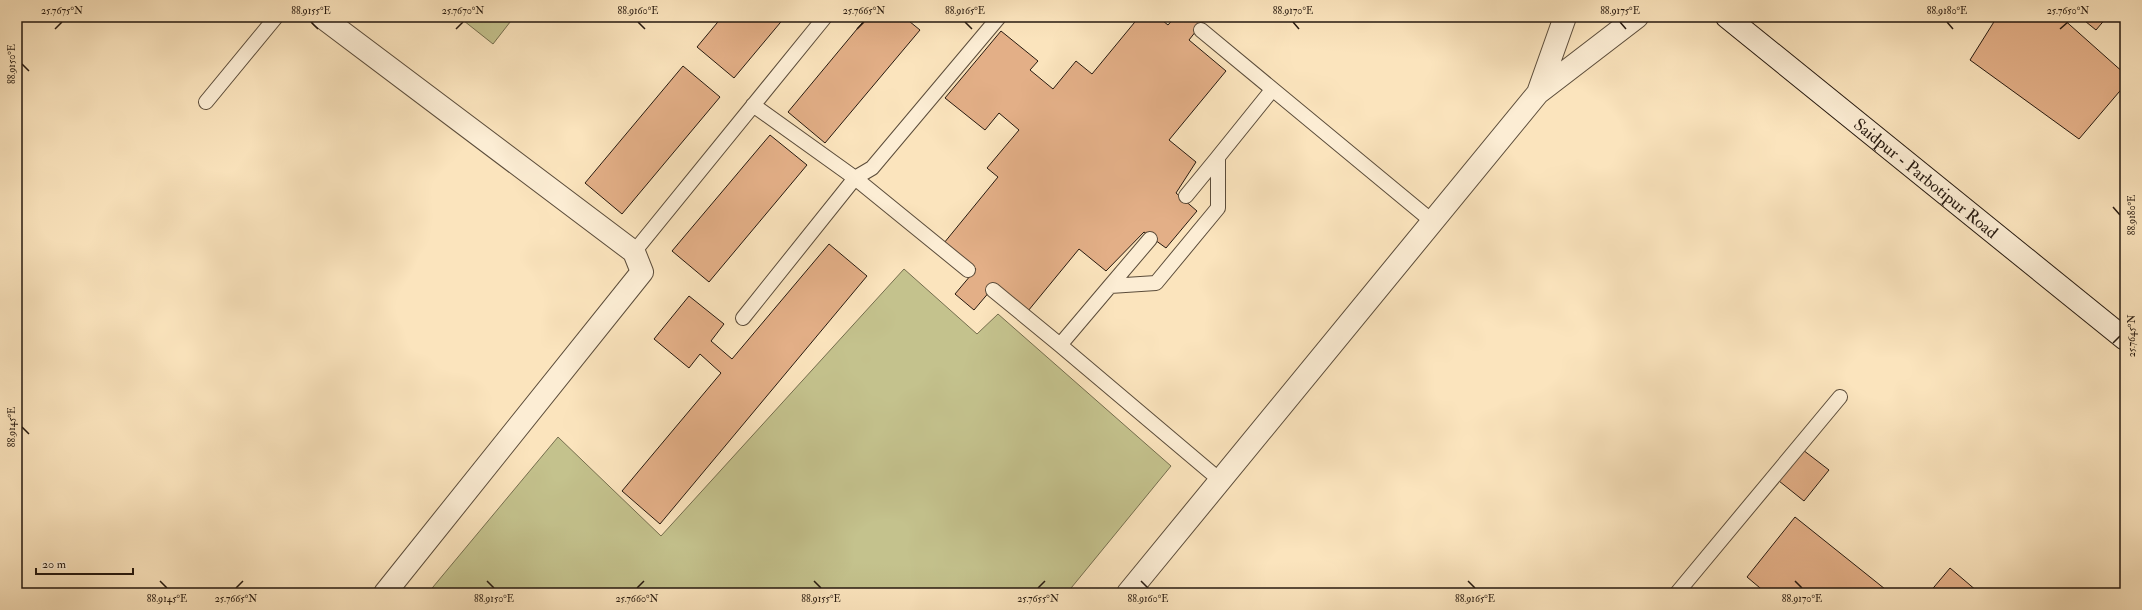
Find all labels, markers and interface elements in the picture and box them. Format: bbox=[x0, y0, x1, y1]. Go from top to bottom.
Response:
text: 25.7675°N bbox=[41, 5, 83, 17]
text: 88.9155°E bbox=[291, 5, 331, 17]
text: 25.7670°N bbox=[442, 5, 484, 17]
text: 88.9160°E bbox=[618, 5, 658, 17]
text: 25.7665°N bbox=[843, 5, 885, 17]
text: 88.9165°E bbox=[945, 5, 985, 17]
text: 88.9170°E bbox=[1273, 5, 1313, 17]
text: 88.9175°E bbox=[1600, 5, 1640, 17]
text: 88.9180°E bbox=[1927, 5, 1967, 17]
text: 25.7650°N bbox=[2047, 5, 2089, 17]
text: 88.9150°E bbox=[6, 44, 18, 84]
street label: Saidpur - Parbotipur Road bbox=[1850, 113, 2003, 243]
text: 88.9180°E bbox=[2126, 195, 2138, 235]
text: 25.7645°N bbox=[2126, 315, 2138, 357]
text: 88.9145°E bbox=[6, 407, 18, 447]
scale bar bbox=[36, 550, 133, 576]
text: 20 m bbox=[42, 557, 67, 572]
text: 88.9145°E bbox=[147, 593, 187, 605]
text: 25.7665°N bbox=[215, 593, 257, 605]
text: 88.9150°E bbox=[474, 593, 514, 605]
text: 25.7660°N bbox=[615, 593, 659, 605]
text: 88.9155°E bbox=[801, 593, 841, 605]
text: 25.7655°N bbox=[1017, 593, 1059, 605]
text: 88.9160°E bbox=[1128, 593, 1168, 605]
text: 88.9165°E bbox=[1455, 593, 1495, 605]
text: 88.9170°E bbox=[1782, 593, 1822, 605]

